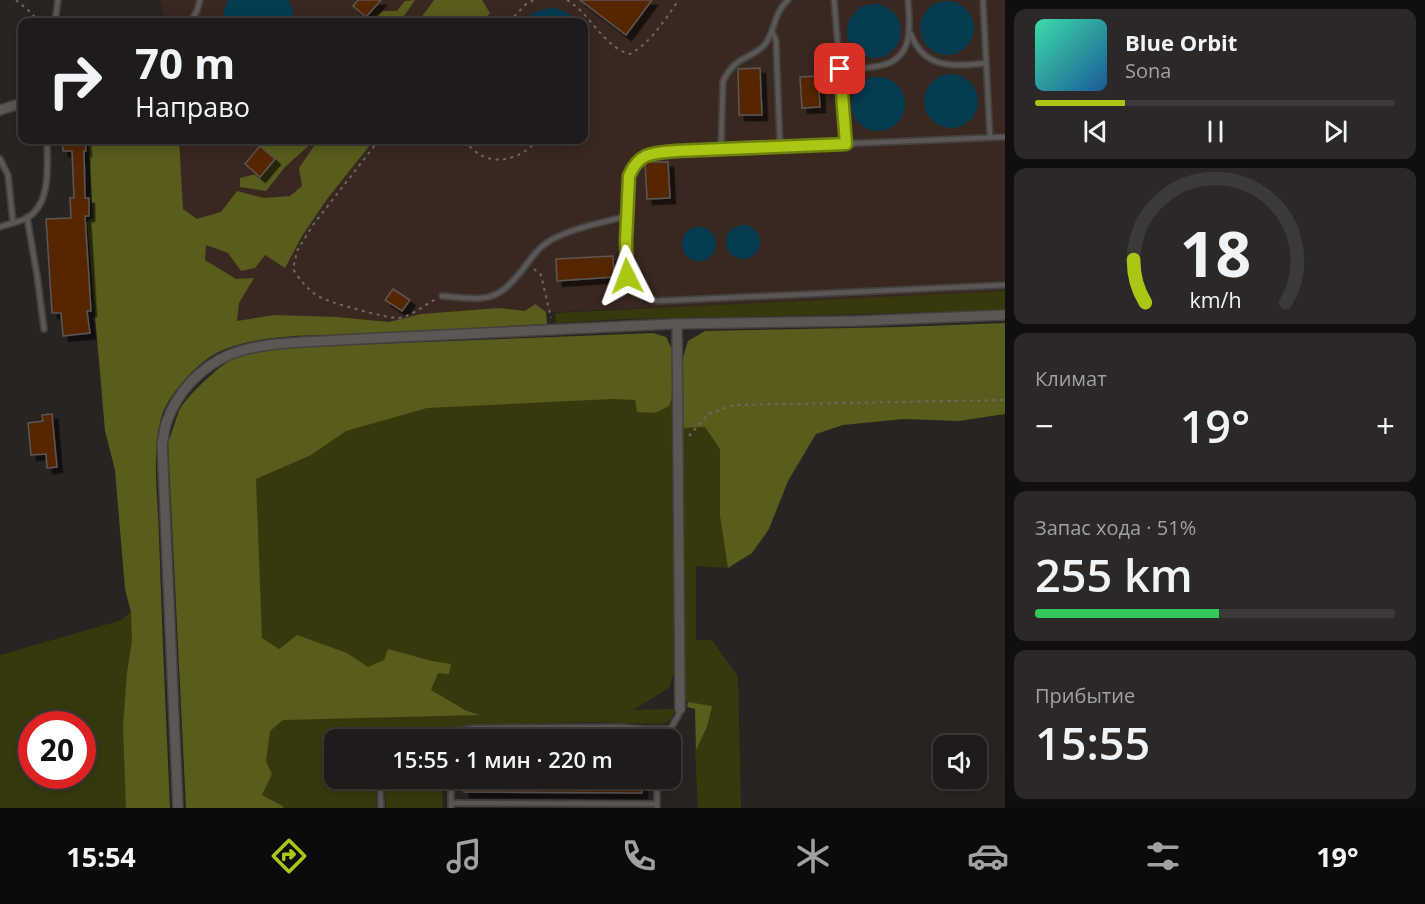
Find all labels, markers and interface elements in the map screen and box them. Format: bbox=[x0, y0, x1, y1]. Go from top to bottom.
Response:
text: Blue Orbit bbox=[1125, 27, 1237, 57]
text: 70 m bbox=[135, 34, 235, 91]
icon: right bbox=[36, 42, 114, 120]
pin bbox=[814, 43, 865, 94]
icon: arrive bbox=[823, 52, 856, 85]
text: Sona bbox=[1125, 57, 1171, 84]
text: Направо bbox=[135, 88, 250, 125]
icon: previous bbox=[1079, 115, 1112, 148]
icon: pause bbox=[1199, 115, 1232, 148]
icon: next bbox=[1319, 115, 1352, 148]
text: 18 bbox=[1179, 210, 1251, 295]
position arrow bbox=[595, 244, 659, 308]
text: km/h bbox=[1189, 285, 1241, 314]
text: Климат bbox=[1035, 365, 1107, 392]
text: 19° bbox=[1180, 395, 1250, 456]
text: − bbox=[1035, 403, 1054, 448]
text: + bbox=[1376, 403, 1395, 448]
text: Запас хода · 51% bbox=[1035, 514, 1196, 541]
text: 255 km bbox=[1035, 544, 1193, 605]
text: Прибытие bbox=[1035, 682, 1135, 709]
speed limit sign: 20 bbox=[18, 711, 96, 789]
text: 15:55 bbox=[1035, 712, 1150, 773]
map controls bbox=[933, 735, 987, 789]
button: sound bbox=[933, 735, 987, 789]
text: 15:55 · 1 мин · 220 m bbox=[392, 744, 613, 774]
icon: directions bbox=[268, 835, 310, 877]
icon: music bbox=[443, 835, 485, 877]
icon: phone bbox=[618, 835, 660, 877]
icon: climate bbox=[792, 835, 834, 877]
icon: car bbox=[967, 835, 1009, 877]
icon: filters bbox=[1142, 835, 1184, 877]
text: 15:54 bbox=[66, 838, 136, 875]
text: 19° bbox=[1316, 838, 1359, 875]

